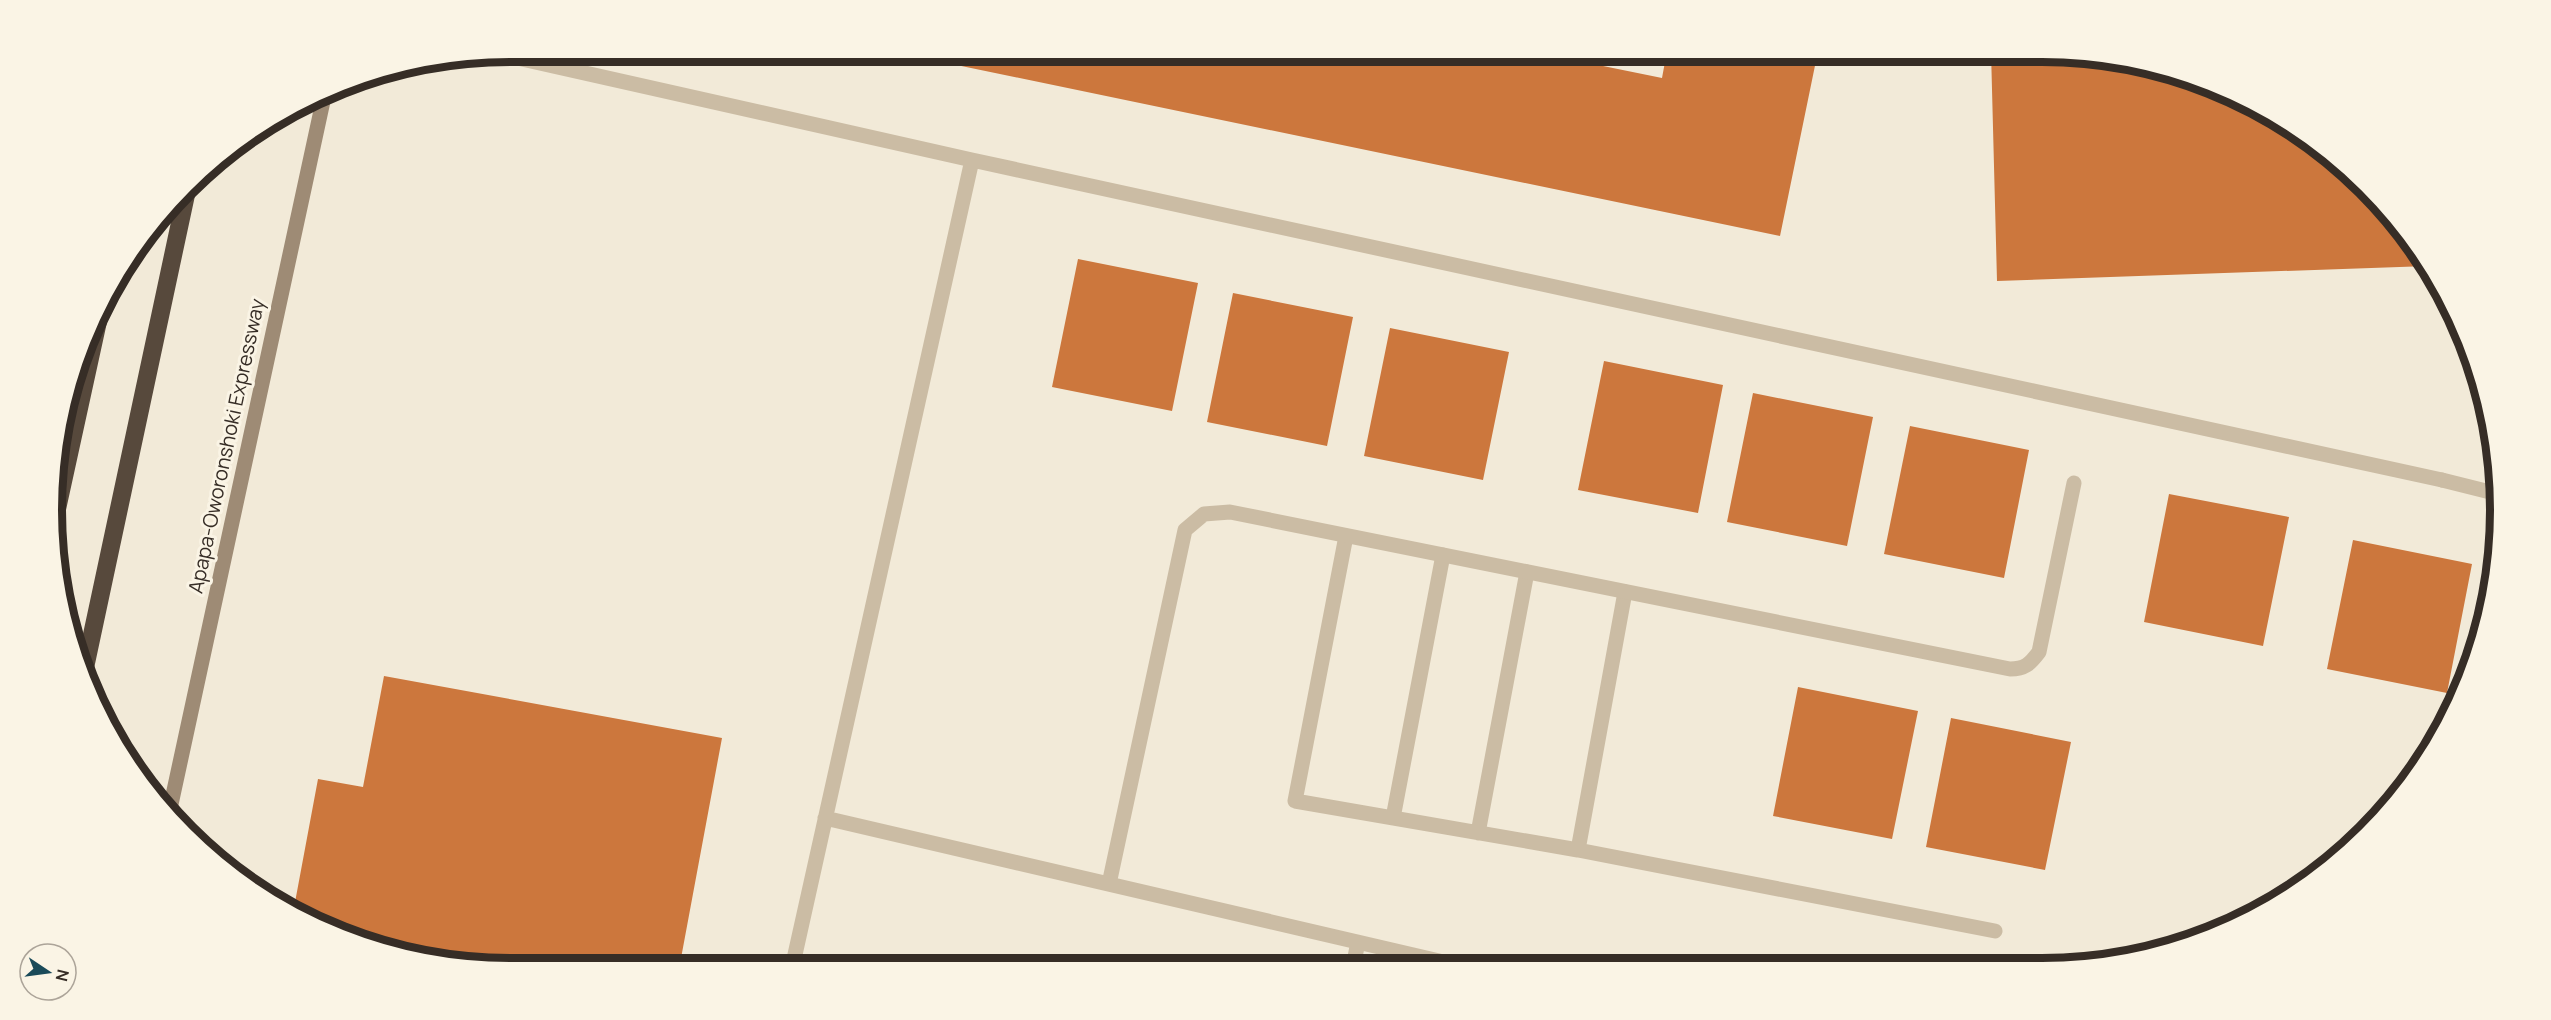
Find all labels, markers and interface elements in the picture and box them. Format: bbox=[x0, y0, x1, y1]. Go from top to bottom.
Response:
street label: Apapa-Oworonshoki Expressway bbox=[182, 296, 271, 596]
north arrow bbox=[18, 942, 78, 1002]
text: N bbox=[51, 967, 75, 983]

